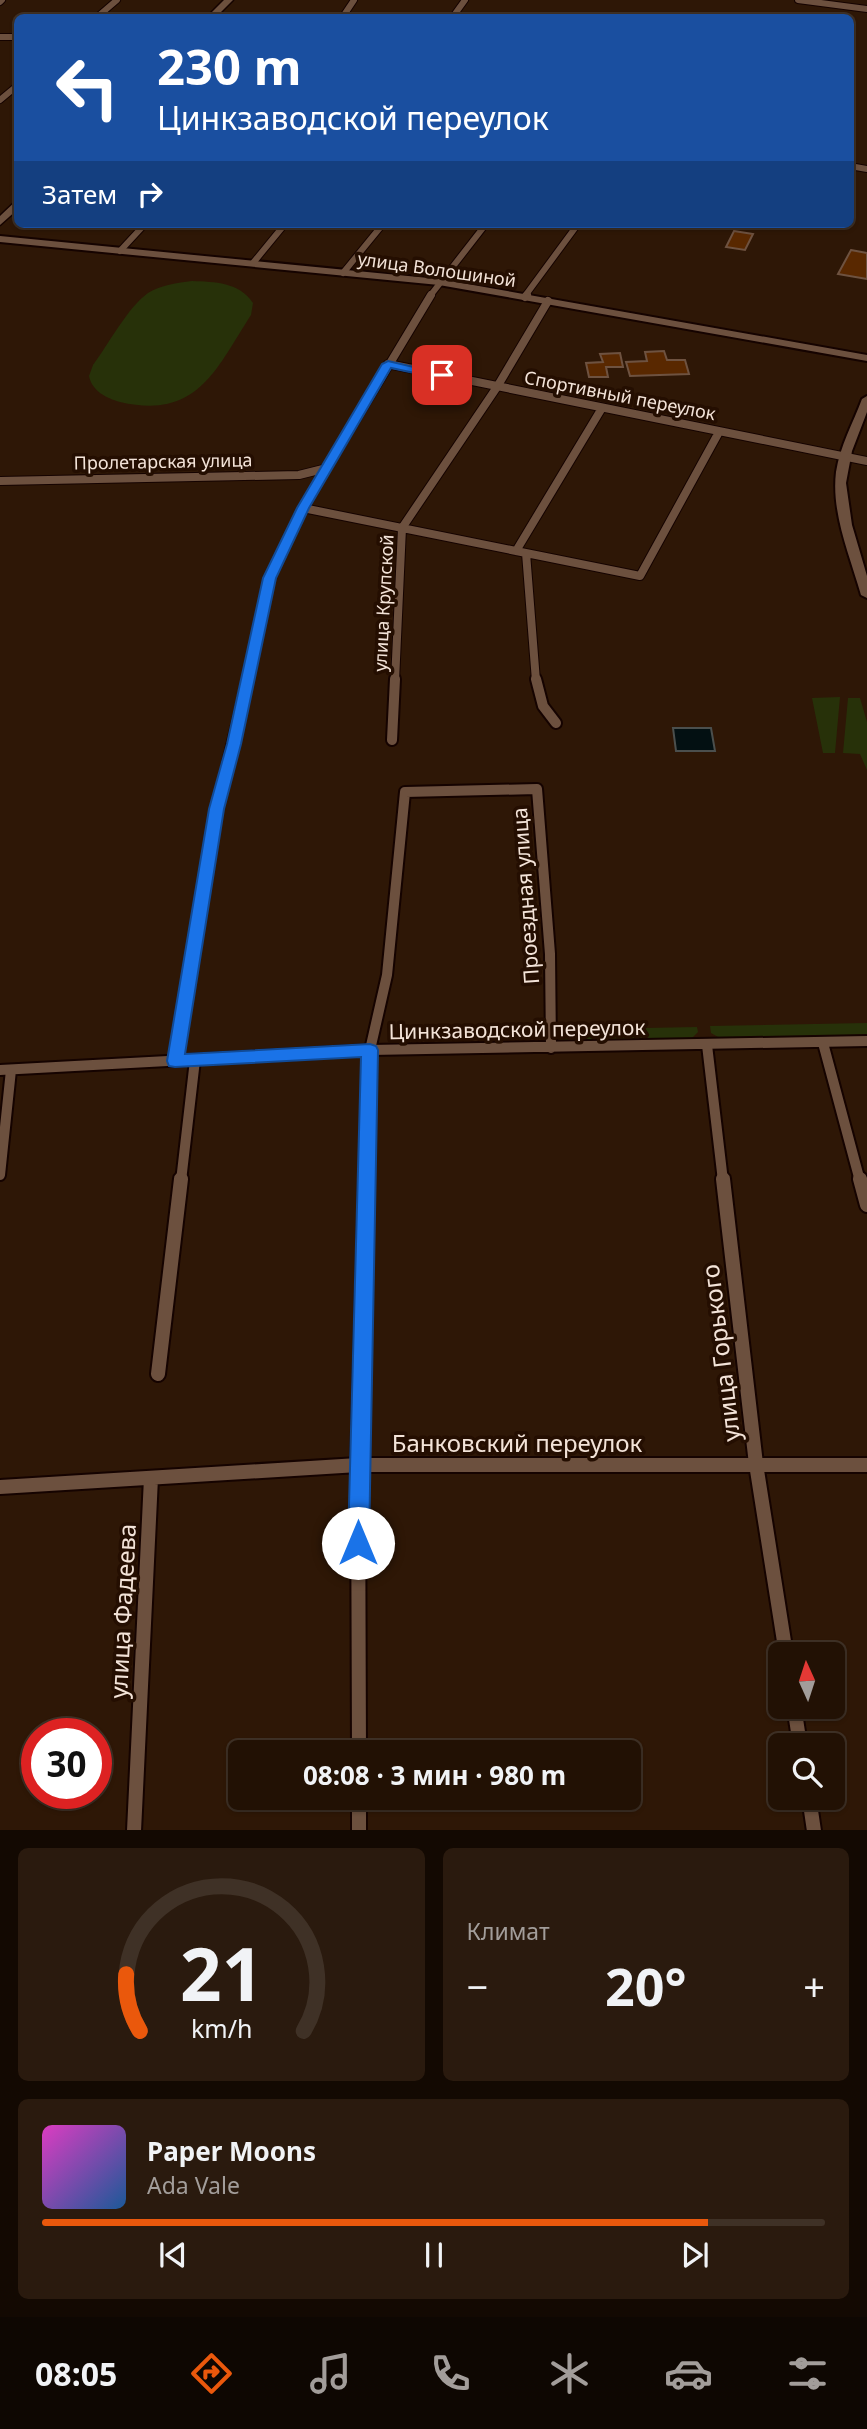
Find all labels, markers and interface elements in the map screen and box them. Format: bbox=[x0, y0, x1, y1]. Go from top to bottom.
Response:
text: 230 m bbox=[157, 33, 302, 99]
icon: left bbox=[42, 42, 133, 133]
text: Цинкзаводской переулок bbox=[157, 96, 549, 139]
icon: right bbox=[131, 175, 169, 213]
text: Затем bbox=[42, 176, 117, 212]
street label: улица Волошиной bbox=[356, 246, 518, 292]
pin bbox=[412, 345, 472, 405]
icon: arrive bbox=[423, 356, 461, 394]
street label: Спортивный переулок bbox=[522, 365, 718, 425]
street label: Пролетарская улица bbox=[73, 447, 253, 475]
street label: улица Крупской bbox=[367, 534, 399, 672]
street label: Проездная улица bbox=[505, 807, 545, 985]
street label: Цинкзаводской переулок bbox=[388, 1013, 646, 1045]
street label: улица Горького bbox=[693, 1262, 747, 1444]
street label: Банковский переулок bbox=[392, 1426, 642, 1459]
position arrow bbox=[321, 1506, 395, 1580]
street label: улица Фадеева bbox=[101, 1523, 143, 1699]
north arrow bbox=[768, 1642, 845, 1718]
map controls bbox=[768, 1642, 845, 1810]
speed limit sign: 30 bbox=[21, 1718, 112, 1809]
button: search bbox=[768, 1733, 845, 1810]
text: 08:08 · 3 мин · 980 m bbox=[303, 1757, 566, 1793]
text: Климат bbox=[467, 1915, 550, 1947]
text: 21 bbox=[180, 1923, 263, 2022]
text: 20° bbox=[605, 1950, 687, 2021]
text: − bbox=[467, 1960, 488, 2012]
text: + bbox=[803, 1960, 825, 2012]
text: km/h bbox=[190, 2010, 252, 2044]
text: Paper Moons bbox=[147, 2133, 316, 2169]
text: Ada Vale bbox=[147, 2169, 240, 2201]
icon: previous bbox=[154, 2236, 192, 2274]
icon: pause bbox=[415, 2236, 453, 2274]
icon: next bbox=[676, 2236, 714, 2274]
icon: directions bbox=[187, 2349, 236, 2398]
icon: music bbox=[306, 2349, 355, 2398]
icon: phone bbox=[426, 2349, 475, 2398]
icon: climate bbox=[545, 2349, 594, 2398]
icon: car bbox=[664, 2349, 713, 2398]
icon: filters bbox=[783, 2349, 832, 2398]
text: 08:05 bbox=[35, 2352, 117, 2395]

